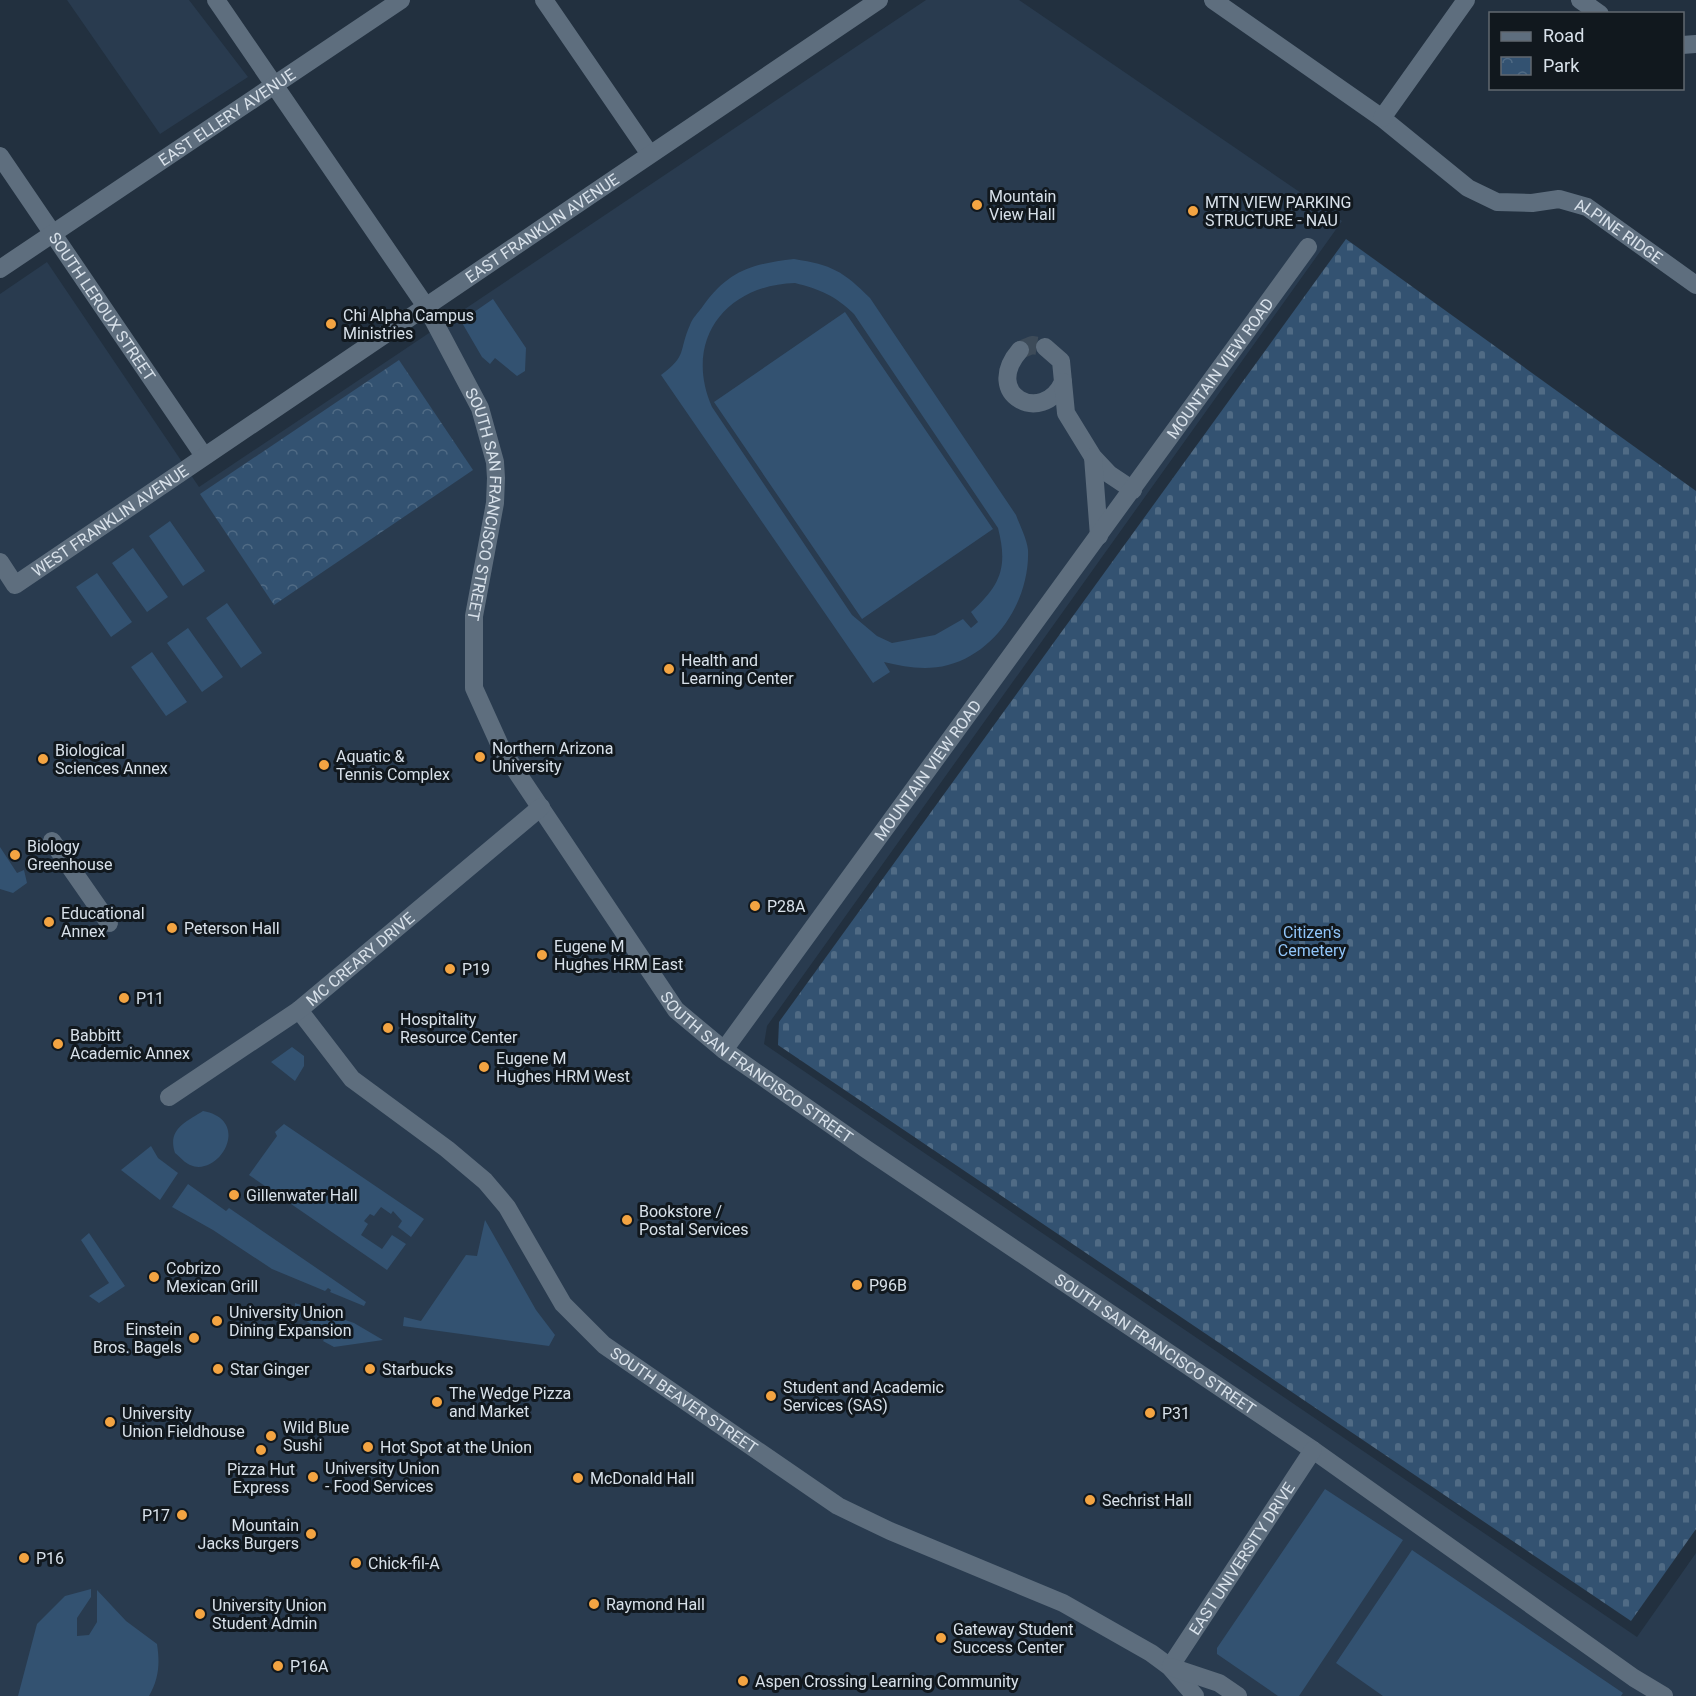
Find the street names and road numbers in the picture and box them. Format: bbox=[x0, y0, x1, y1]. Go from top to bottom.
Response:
street label: EAST ELLERY AVENUE bbox=[155, 65, 299, 170]
street label: EAST FRANKLIN AVENUE bbox=[462, 170, 623, 287]
street label: ALPINE RIDGE bbox=[1573, 195, 1666, 268]
street label: SOUTH LEROUX STREET bbox=[45, 229, 159, 385]
street label: MOUNTAIN VIEW ROAD bbox=[1163, 295, 1278, 443]
street label: SOUTH SAN FRANCISCO STREET bbox=[461, 385, 505, 623]
street label: WEST FRANKLIN AVENUE bbox=[28, 461, 192, 581]
street label: MOUNTAIN VIEW ROAD bbox=[870, 696, 985, 844]
street label: MC CREARY DRIVE bbox=[302, 909, 418, 1010]
street label: SOUTH SAN FRANCISCO STREET bbox=[656, 988, 857, 1147]
street label: SOUTH SAN FRANCISCO STREET bbox=[1051, 1270, 1260, 1419]
street label: SOUTH BEAVER STREET bbox=[607, 1343, 762, 1458]
street label: EAST UNIVERSITY DRIVE bbox=[1185, 1479, 1299, 1638]

